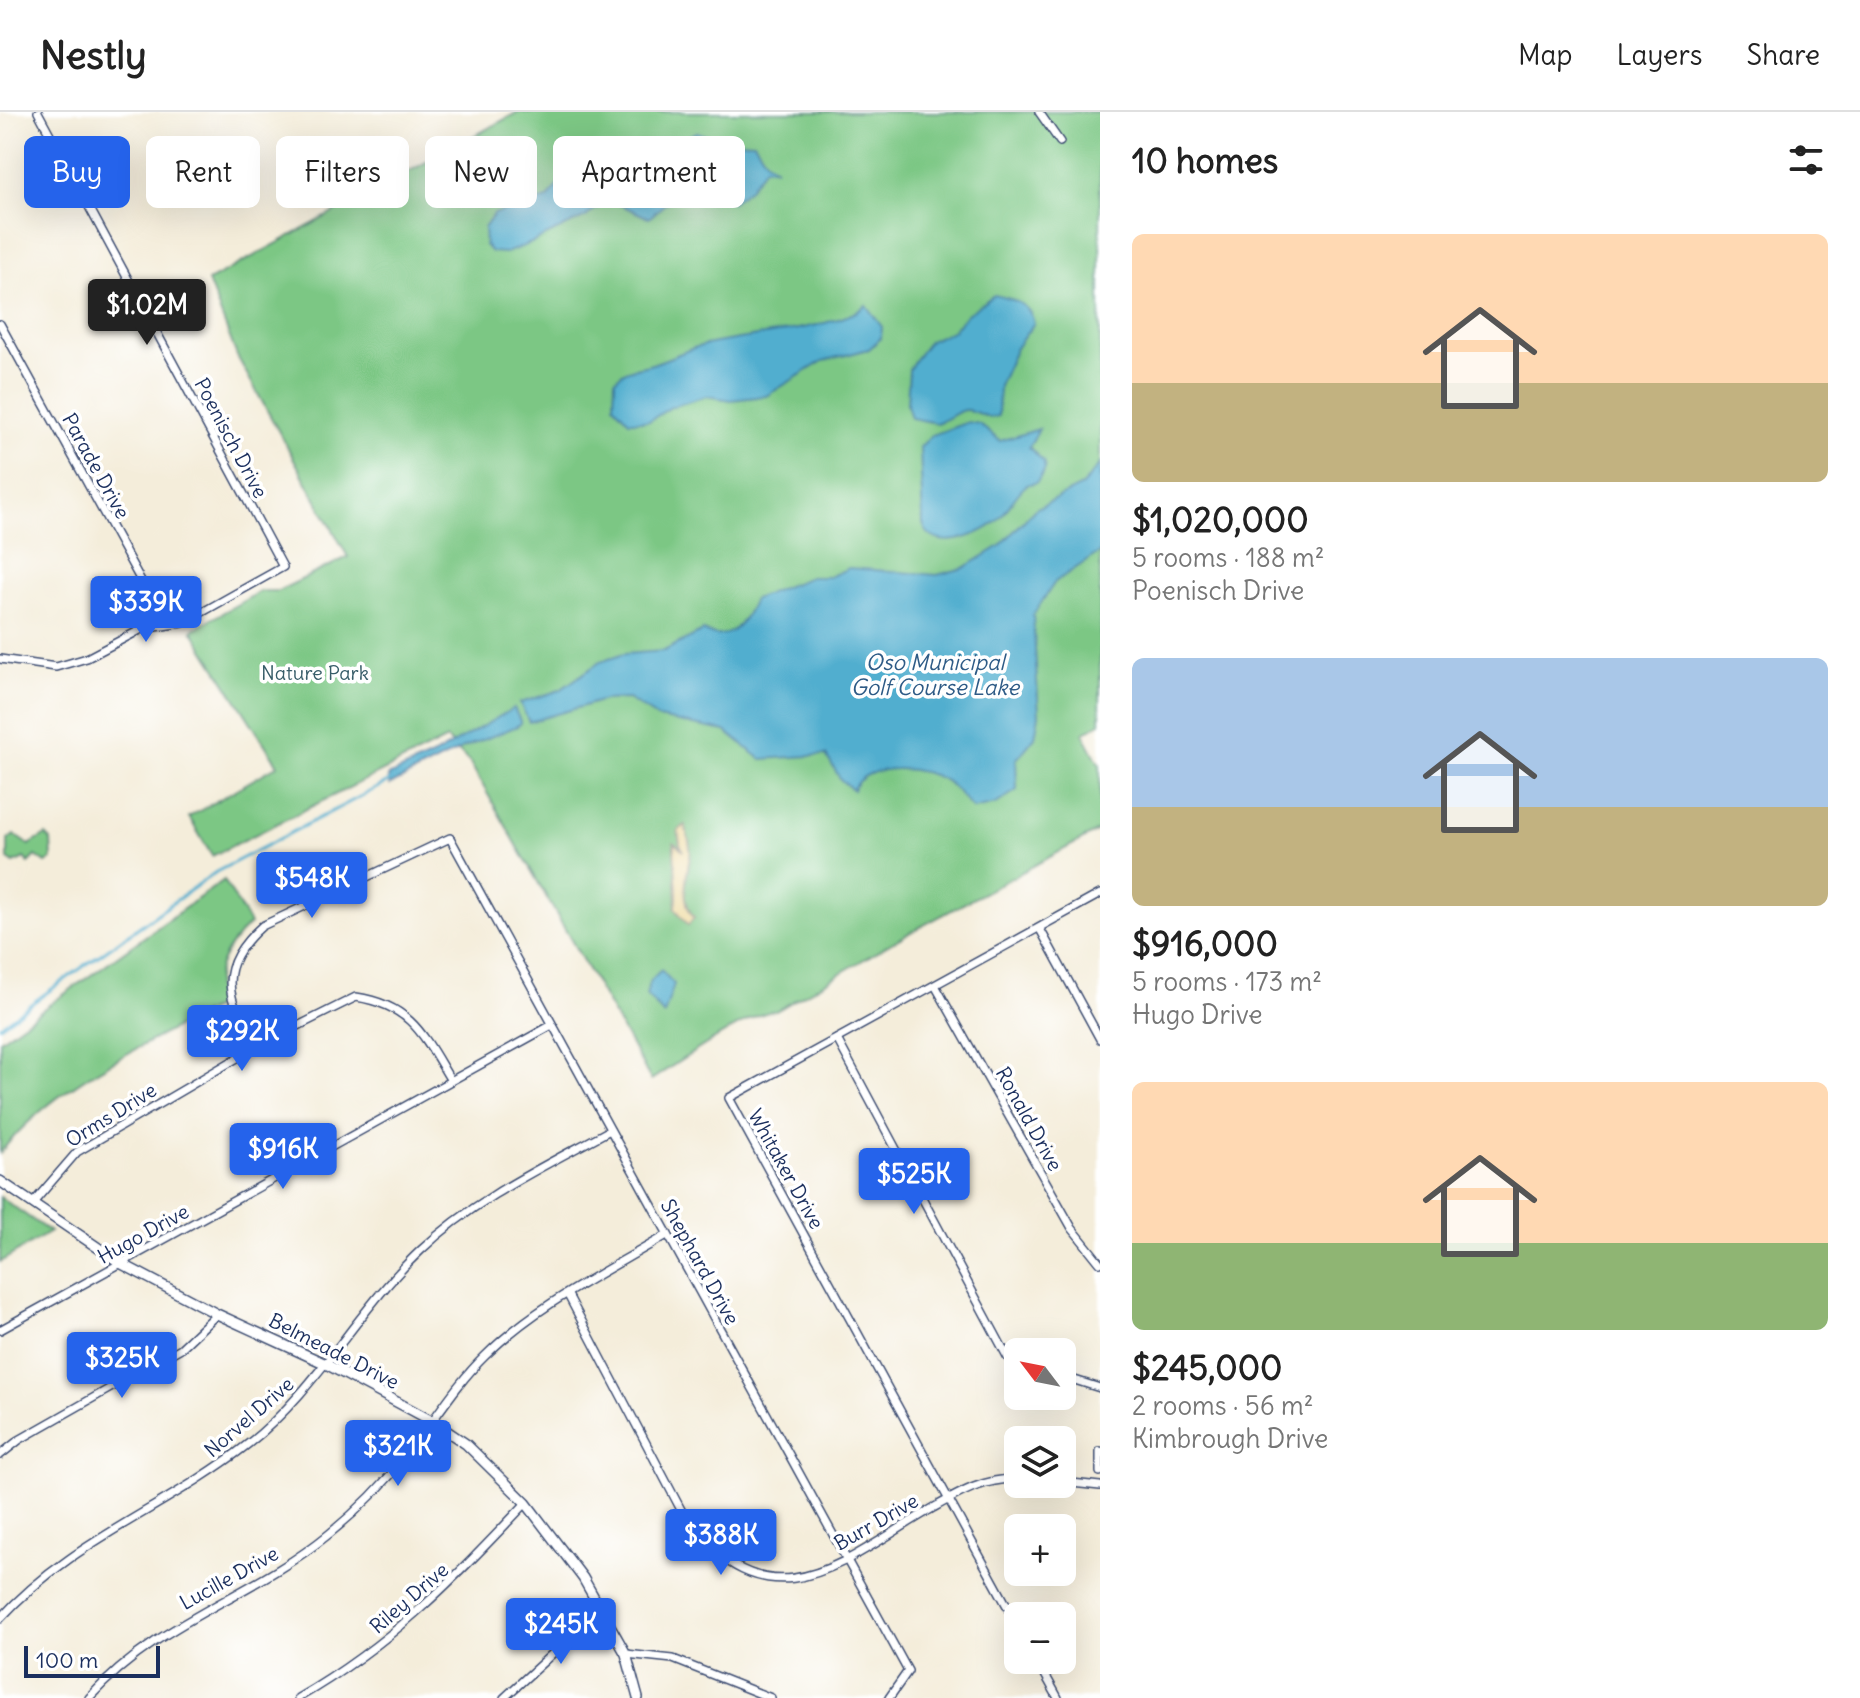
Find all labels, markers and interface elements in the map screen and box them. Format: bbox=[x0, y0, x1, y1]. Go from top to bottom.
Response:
text: Nestly bbox=[40, 32, 147, 79]
text: Map bbox=[1518, 37, 1573, 73]
text: Layers bbox=[1617, 37, 1703, 73]
text: Share bbox=[1747, 37, 1820, 73]
chip: Buy bbox=[24, 136, 130, 208]
chip: Rent bbox=[146, 136, 260, 208]
chip: Filters bbox=[276, 136, 409, 208]
chip: New bbox=[425, 136, 537, 208]
chip: Apartment bbox=[553, 136, 745, 208]
icon: filters bbox=[1784, 138, 1828, 182]
text: 10 homes bbox=[1132, 139, 1278, 182]
pin: $1.02M bbox=[82, 279, 212, 347]
icon: home bbox=[1408, 286, 1552, 430]
text: $1.02M bbox=[106, 288, 188, 321]
street label: Poenisch Drive bbox=[189, 373, 274, 502]
street label: Parade Drive bbox=[57, 409, 136, 523]
text: $1,020,000 bbox=[1132, 498, 1309, 541]
text: 5 rooms · 188 m² bbox=[1132, 541, 1325, 574]
text: Poenisch Drive bbox=[1132, 574, 1304, 607]
pin: $339K bbox=[90, 576, 202, 644]
text: $339K bbox=[109, 585, 183, 618]
water label: Oso Municipal Golf Course Lake bbox=[851, 648, 1021, 701]
park label: Nature Park bbox=[261, 660, 369, 685]
icon: home bbox=[1408, 710, 1552, 854]
pin: $548K bbox=[256, 852, 368, 920]
text: $548K bbox=[274, 861, 350, 894]
text: $916,000 bbox=[1132, 922, 1278, 965]
text: 5 rooms · 173 m² bbox=[1132, 965, 1322, 998]
text: Hugo Drive bbox=[1132, 998, 1263, 1031]
pin: $292K bbox=[186, 1005, 298, 1073]
text: $292K bbox=[205, 1014, 279, 1047]
street label: Ronald Drive bbox=[991, 1062, 1068, 1175]
street label: Orms Drive bbox=[61, 1077, 161, 1152]
street label: Whitaker Drive bbox=[743, 1104, 830, 1233]
pin: $916K bbox=[227, 1123, 339, 1191]
text: $916K bbox=[248, 1132, 318, 1165]
icon: home bbox=[1408, 1134, 1552, 1278]
pin: $525K bbox=[858, 1148, 970, 1216]
text: $525K bbox=[877, 1157, 951, 1190]
street label: Shephard Drive bbox=[656, 1195, 745, 1329]
street label: Hugo Drive bbox=[93, 1198, 193, 1269]
street label: Belmeade Drive bbox=[265, 1307, 403, 1394]
pin: $325K bbox=[66, 1332, 178, 1400]
north arrow bbox=[1004, 1338, 1076, 1410]
map controls bbox=[1004, 1338, 1076, 1674]
text: $325K bbox=[85, 1341, 159, 1374]
text: $245,000 bbox=[1132, 1346, 1282, 1389]
street label: Norvel Drive bbox=[199, 1371, 298, 1462]
text: 2 rooms · 56 m² bbox=[1132, 1389, 1313, 1422]
pin: $321K bbox=[342, 1420, 454, 1488]
text: Kimbrough Drive bbox=[1132, 1422, 1328, 1455]
button: layers bbox=[1004, 1426, 1076, 1498]
text: $321K bbox=[363, 1429, 433, 1462]
street label: Burr Drive bbox=[829, 1487, 922, 1556]
pin: $388K bbox=[665, 1509, 777, 1577]
button: + bbox=[1004, 1514, 1076, 1586]
text: $388K bbox=[683, 1518, 759, 1551]
street label: Lucille Drive bbox=[175, 1540, 282, 1615]
street label: Riley Drive bbox=[364, 1557, 453, 1639]
pin: $245K bbox=[505, 1598, 617, 1666]
button: − bbox=[1004, 1602, 1076, 1674]
text: $245K bbox=[524, 1607, 598, 1640]
scale bar bbox=[24, 1642, 160, 1678]
text: 100 m bbox=[36, 1646, 98, 1674]

